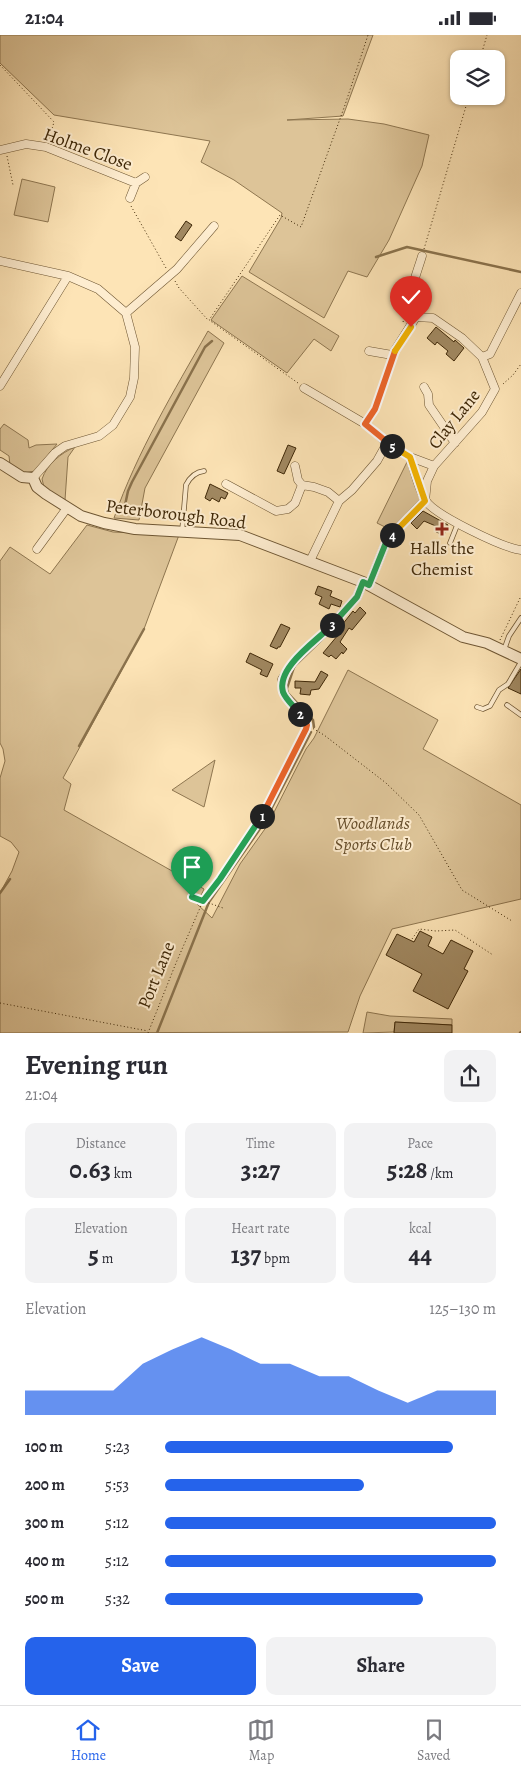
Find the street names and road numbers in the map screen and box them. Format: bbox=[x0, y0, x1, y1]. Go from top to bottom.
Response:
street label: Holme Close bbox=[40, 122, 136, 176]
street label: Clay Lane bbox=[422, 384, 486, 454]
street label: Peterborough Road bbox=[104, 493, 248, 535]
street label: Port Lane bbox=[132, 938, 180, 1012]

